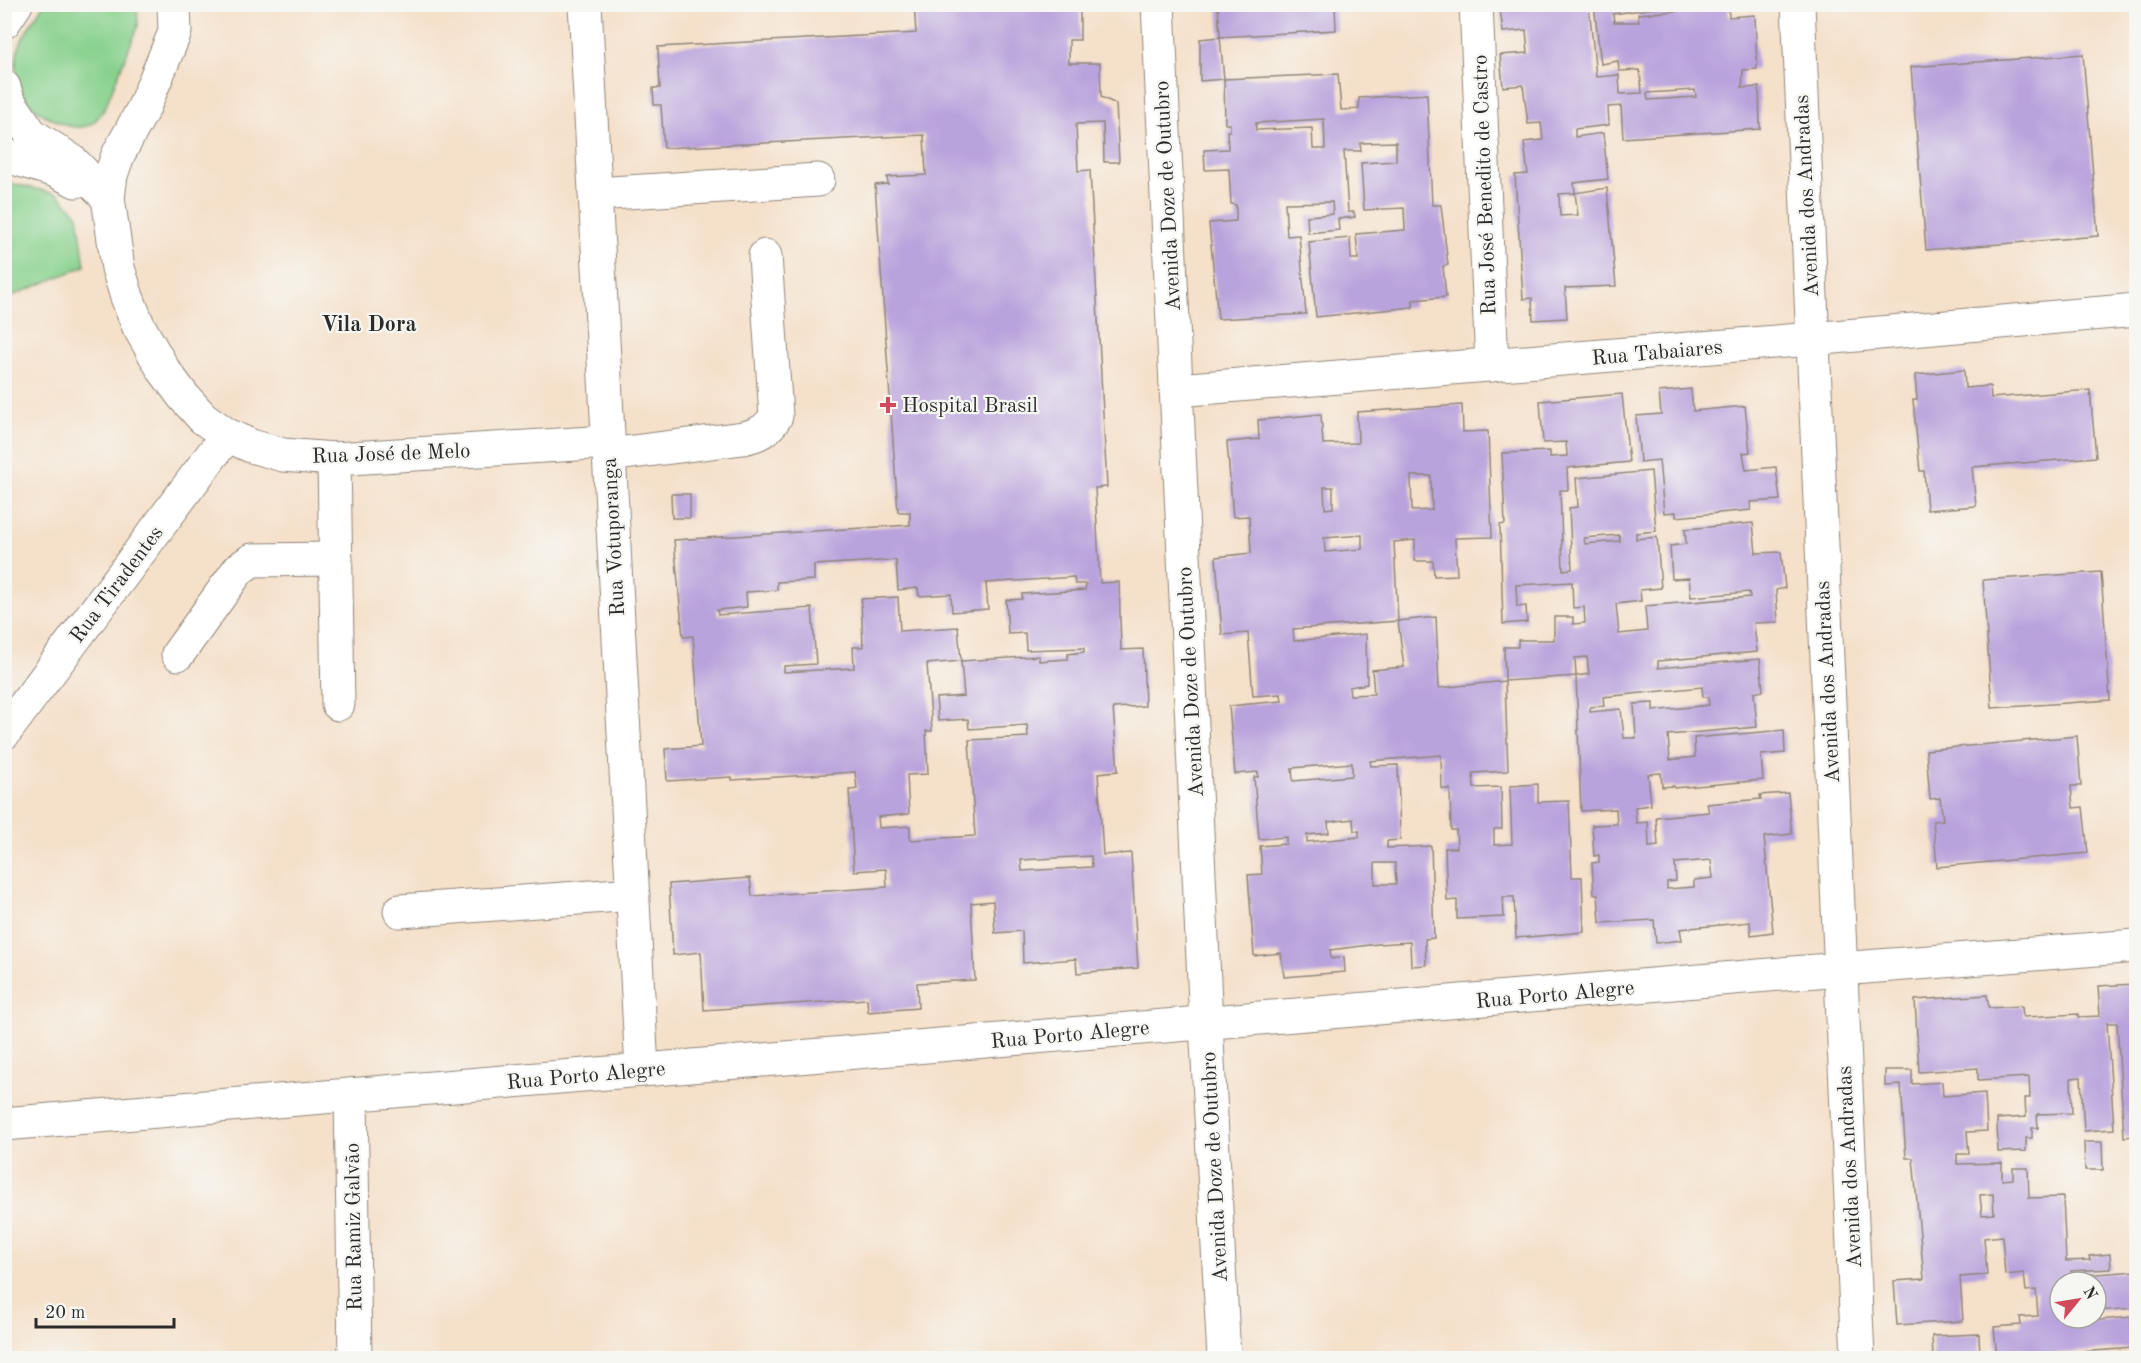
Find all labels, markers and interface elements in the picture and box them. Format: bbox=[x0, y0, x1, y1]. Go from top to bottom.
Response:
street label: Rua José Benedito de Castro bbox=[1470, 54, 1501, 316]
street label: Avenida Doze de Outubro bbox=[1152, 80, 1185, 312]
street label: Avenida dos Andradas bbox=[1792, 94, 1823, 298]
district label: Vila Dora bbox=[321, 314, 417, 336]
street label: Rua Tabaiares bbox=[1591, 337, 1723, 370]
marker: Hospital Brasil bbox=[879, 396, 897, 414]
place label: Hospital Brasil bbox=[902, 396, 1038, 417]
street label: Rua José de Melo bbox=[311, 441, 471, 468]
street label: Rua Votuporanga bbox=[600, 457, 629, 617]
street label: Rua Tiradentes bbox=[67, 523, 168, 647]
street label: Avenida Doze de Outubro bbox=[1175, 566, 1208, 798]
street label: Avenida dos Andradas bbox=[1813, 580, 1844, 784]
street label: Rua Porto Alegre bbox=[1475, 978, 1635, 1013]
street label: Rua Porto Alegre bbox=[990, 1018, 1150, 1053]
street label: Avenida Doze de Outubro bbox=[1199, 1051, 1232, 1283]
street label: Rua Porto Alegre bbox=[506, 1059, 666, 1094]
street label: Avenida dos Andradas bbox=[1835, 1065, 1866, 1269]
street label: Rua Ramiz Galvão bbox=[343, 1143, 366, 1311]
north arrow bbox=[2048, 1270, 2108, 1330]
text: N bbox=[2079, 1284, 2100, 1303]
scale bar bbox=[36, 1291, 174, 1329]
text: 20 m bbox=[45, 1304, 85, 1322]

